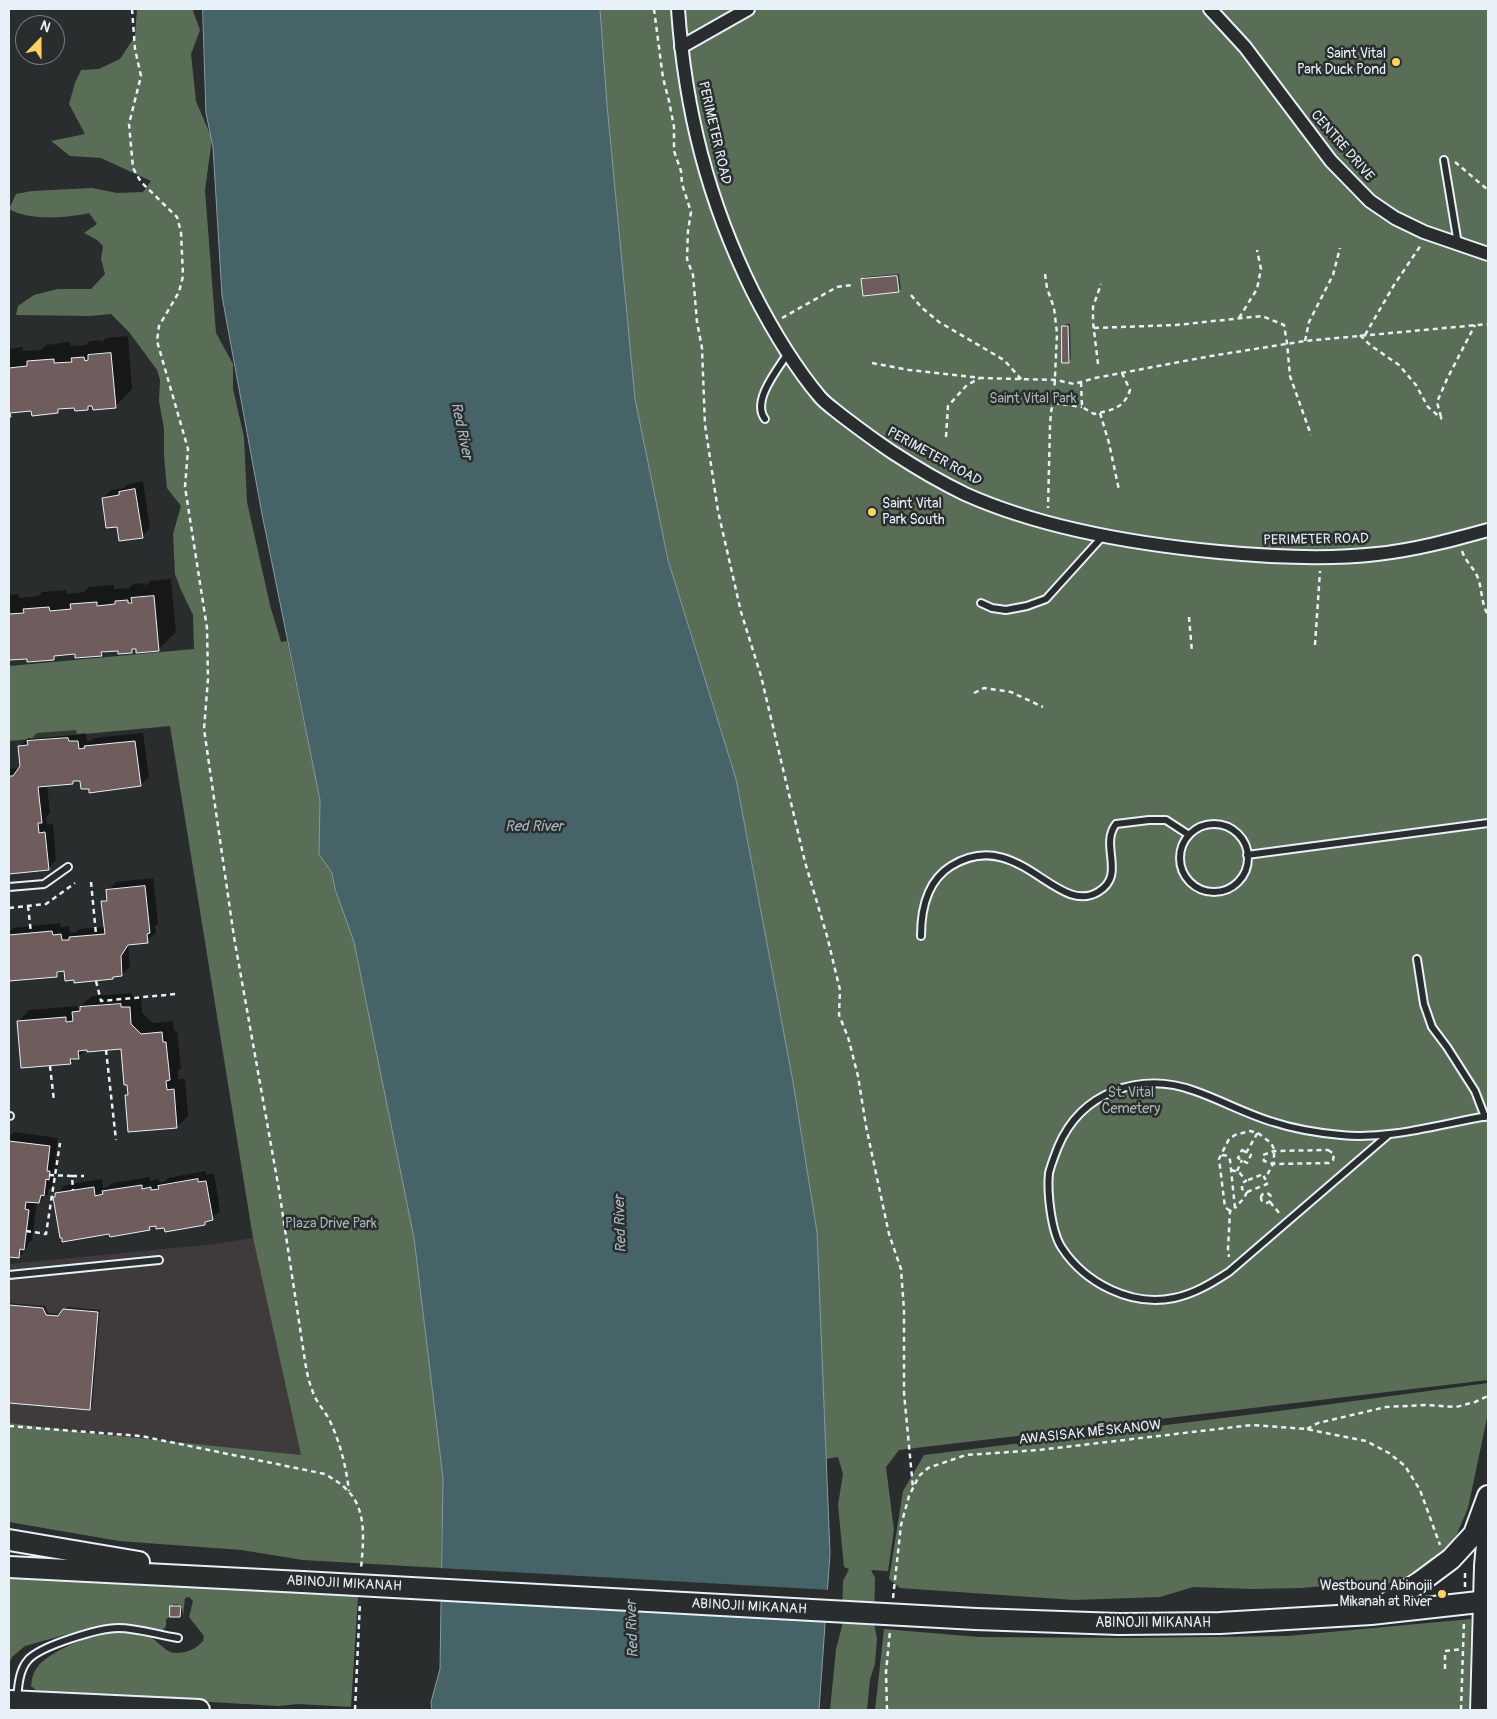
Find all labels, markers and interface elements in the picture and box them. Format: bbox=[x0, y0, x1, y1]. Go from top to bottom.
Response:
north arrow bbox=[15, 15, 65, 65]
text: N bbox=[38, 17, 53, 36]
place label: Saint Vital Park Duck Pond bbox=[1297, 46, 1386, 78]
marker: Saint Vital Park Duck Pond bbox=[1390, 56, 1402, 68]
street label: PERIMETER ROAD bbox=[694, 80, 734, 186]
street label: CENTRE DRIVE bbox=[1307, 107, 1377, 185]
park label: Saint Vital Park bbox=[989, 391, 1077, 407]
water label: Red River bbox=[446, 401, 476, 461]
street label: PERIMETER ROAD bbox=[884, 424, 984, 490]
place label: Saint Vital Park South bbox=[882, 496, 944, 528]
marker: Saint Vital Park South bbox=[866, 506, 878, 518]
street label: PERIMETER ROAD bbox=[1263, 531, 1369, 549]
water label: Red River bbox=[505, 818, 563, 836]
park label: St. Vital Cemetery bbox=[1102, 1085, 1160, 1118]
water label: Red River bbox=[611, 1195, 631, 1253]
park label: Plaza Drive Park bbox=[285, 1216, 377, 1232]
street label: AWASISAK MĒSKANOW bbox=[1018, 1417, 1162, 1449]
street label: ABINOJII MIKANAH bbox=[286, 1573, 402, 1595]
place label: Westbound Abinojii Mikanah at River bbox=[1320, 1578, 1432, 1610]
marker: Westbound Abinojii Mikanah at River bbox=[1436, 1588, 1448, 1600]
street label: ABINOJII MIKANAH bbox=[691, 1596, 807, 1618]
water label: Red River bbox=[623, 1600, 643, 1658]
street label: ABINOJII MIKANAH bbox=[1095, 1615, 1211, 1631]

